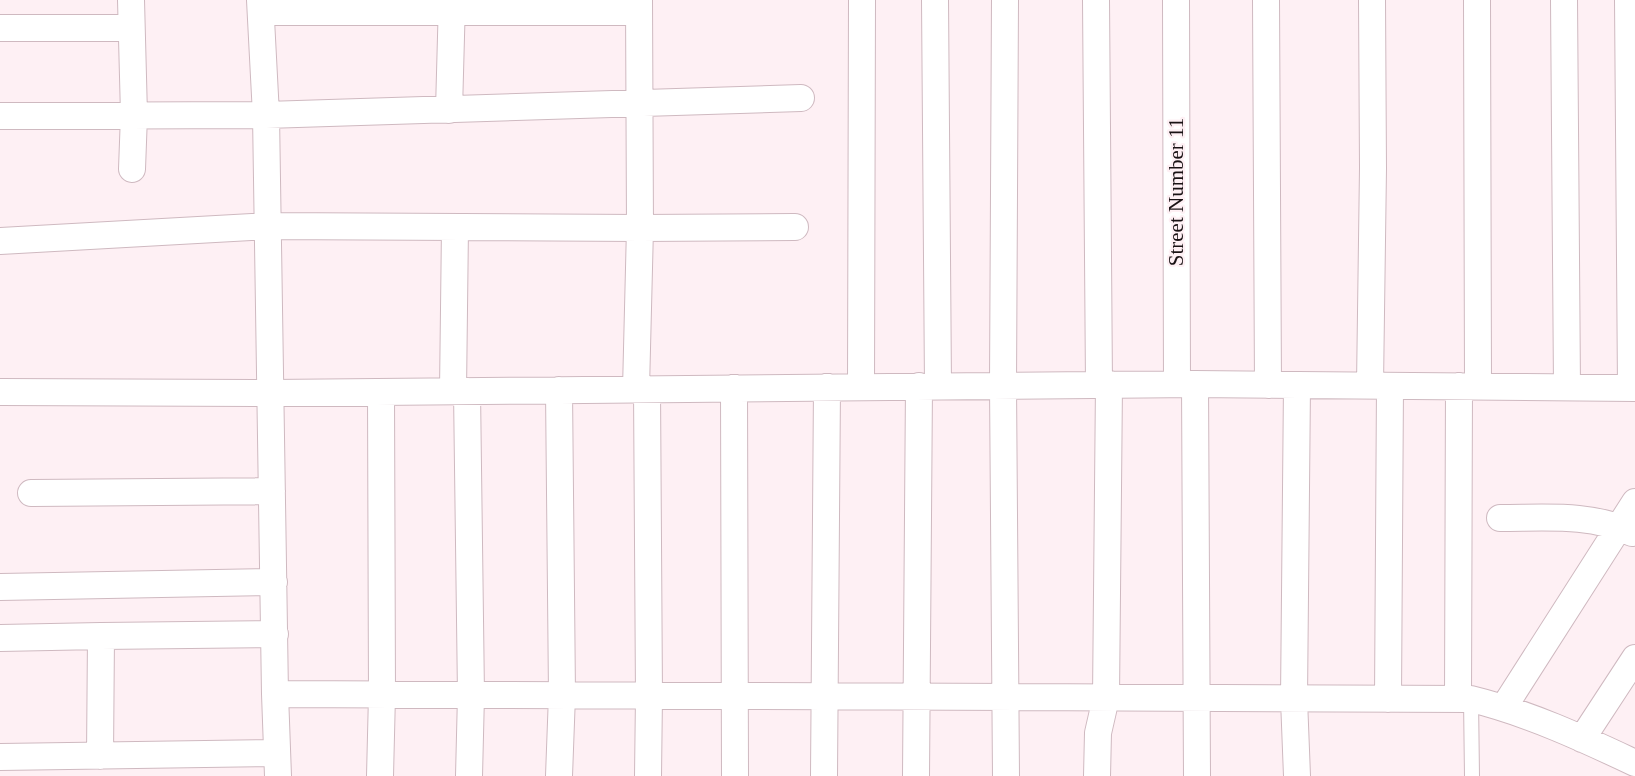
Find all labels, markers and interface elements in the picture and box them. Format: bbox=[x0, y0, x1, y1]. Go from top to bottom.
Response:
street label: Street Number 11 bbox=[1164, 118, 1188, 266]

